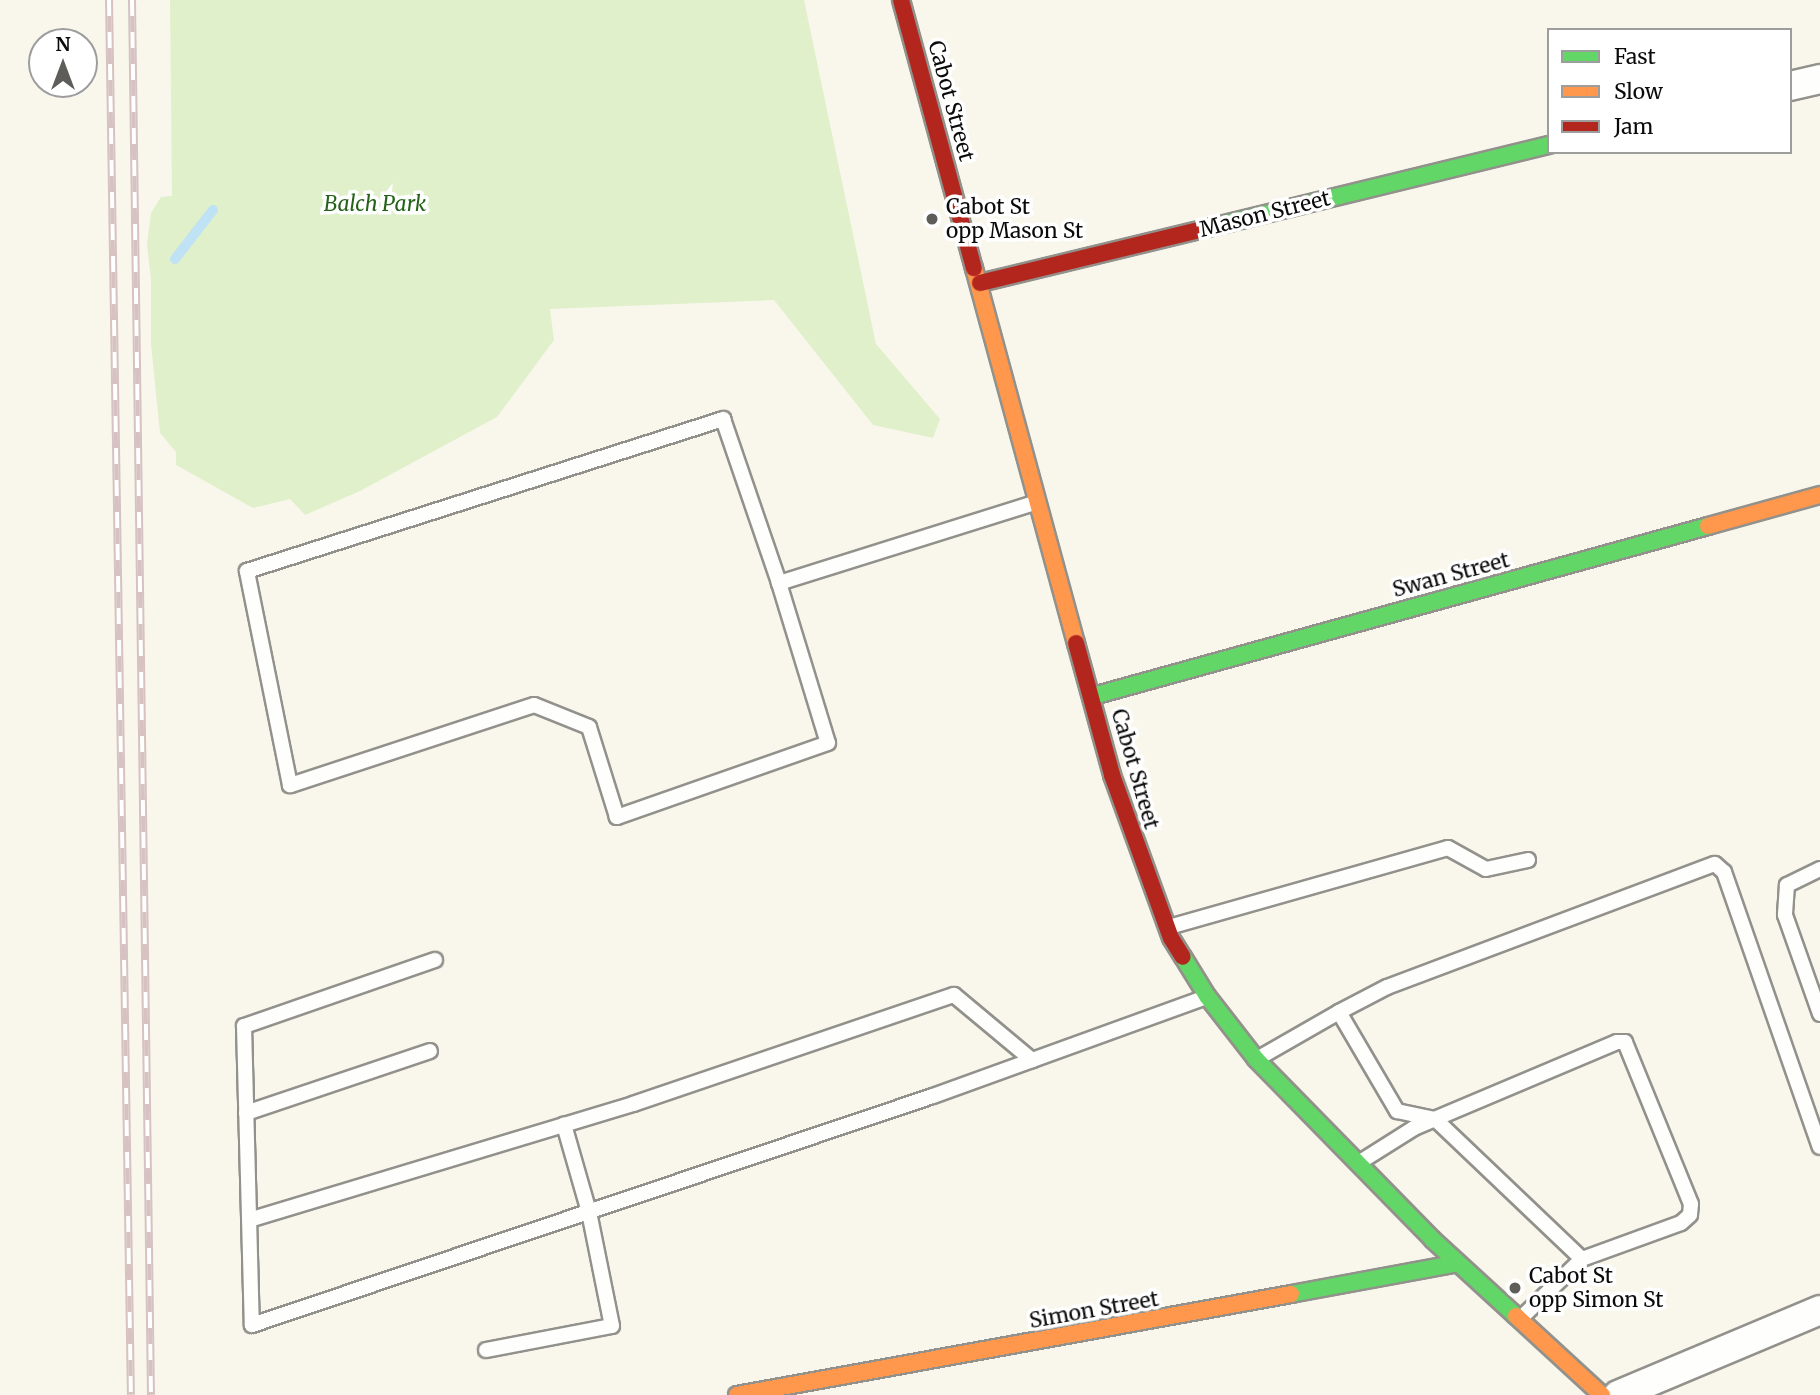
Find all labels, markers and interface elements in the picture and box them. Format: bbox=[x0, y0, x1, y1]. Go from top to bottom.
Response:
north arrow bbox=[28, 28, 98, 98]
legend bbox=[1547, 28, 1792, 154]
text: N bbox=[55, 32, 71, 56]
street label: Cabot Street bbox=[923, 38, 979, 164]
text: Fast bbox=[1614, 43, 1656, 70]
text: Slow bbox=[1614, 78, 1663, 105]
text: Jam bbox=[1614, 113, 1653, 140]
street label: Mason Street bbox=[1197, 186, 1333, 242]
park label: Balch Park bbox=[324, 191, 426, 217]
place label: Cabot St opp Mason St bbox=[946, 194, 1083, 244]
marker: Cabot St opp Mason St bbox=[924, 211, 940, 227]
street label: Swan Street bbox=[1390, 547, 1512, 603]
street label: Cabot Street bbox=[1106, 706, 1164, 832]
place label: Cabot St opp Simon St bbox=[1529, 1263, 1664, 1313]
marker: Cabot St opp Simon St bbox=[1507, 1280, 1523, 1296]
street label: Simon Street bbox=[1027, 1286, 1161, 1334]

